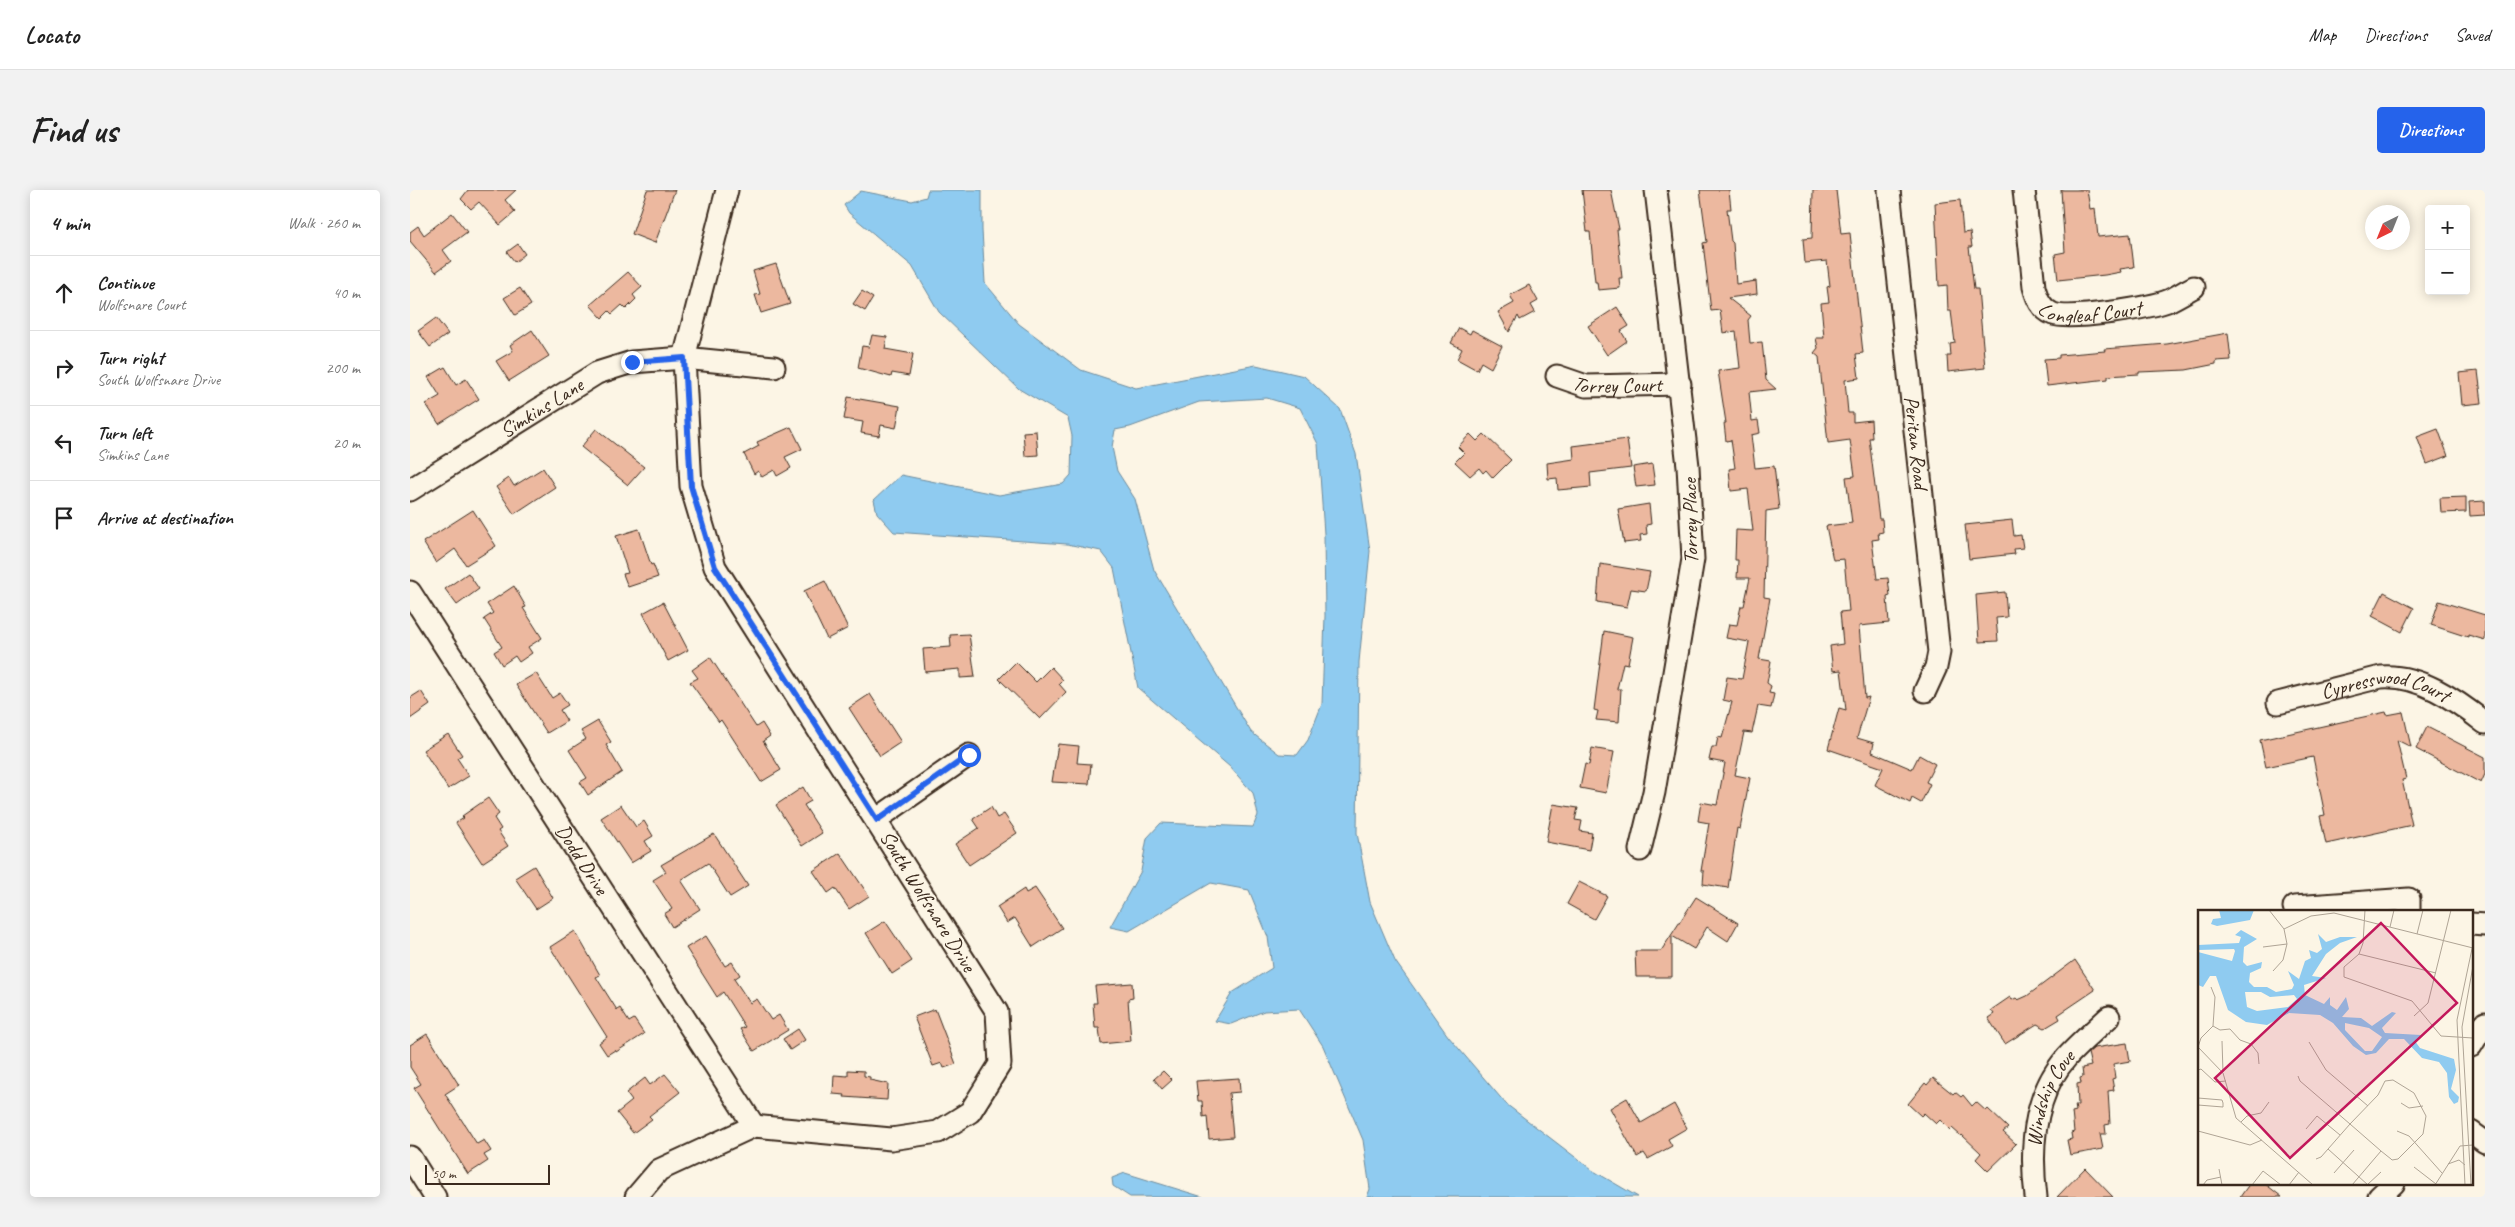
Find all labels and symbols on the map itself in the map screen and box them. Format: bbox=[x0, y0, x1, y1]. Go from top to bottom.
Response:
north arrow bbox=[2365, 205, 2410, 250]
street label: Longleaf Court bbox=[2032, 294, 2147, 329]
route end bbox=[621, 351, 644, 374]
street label: Torrey Court bbox=[1569, 369, 1664, 399]
street label: Simkins Lane bbox=[495, 371, 590, 444]
street label: Peritan Road bbox=[1898, 395, 1935, 494]
street label: Torrey Place bbox=[1676, 476, 1704, 564]
street label: Cypresswood Court bbox=[2318, 663, 2457, 710]
route start bbox=[958, 744, 981, 767]
street label: Dodd Drive bbox=[550, 819, 615, 900]
street label: South Wolfsnare Drive bbox=[874, 826, 983, 978]
inset map bbox=[2198, 910, 2472, 1184]
street label: Windship Cove bbox=[2021, 1043, 2082, 1148]
scale bar bbox=[425, 1162, 550, 1185]

